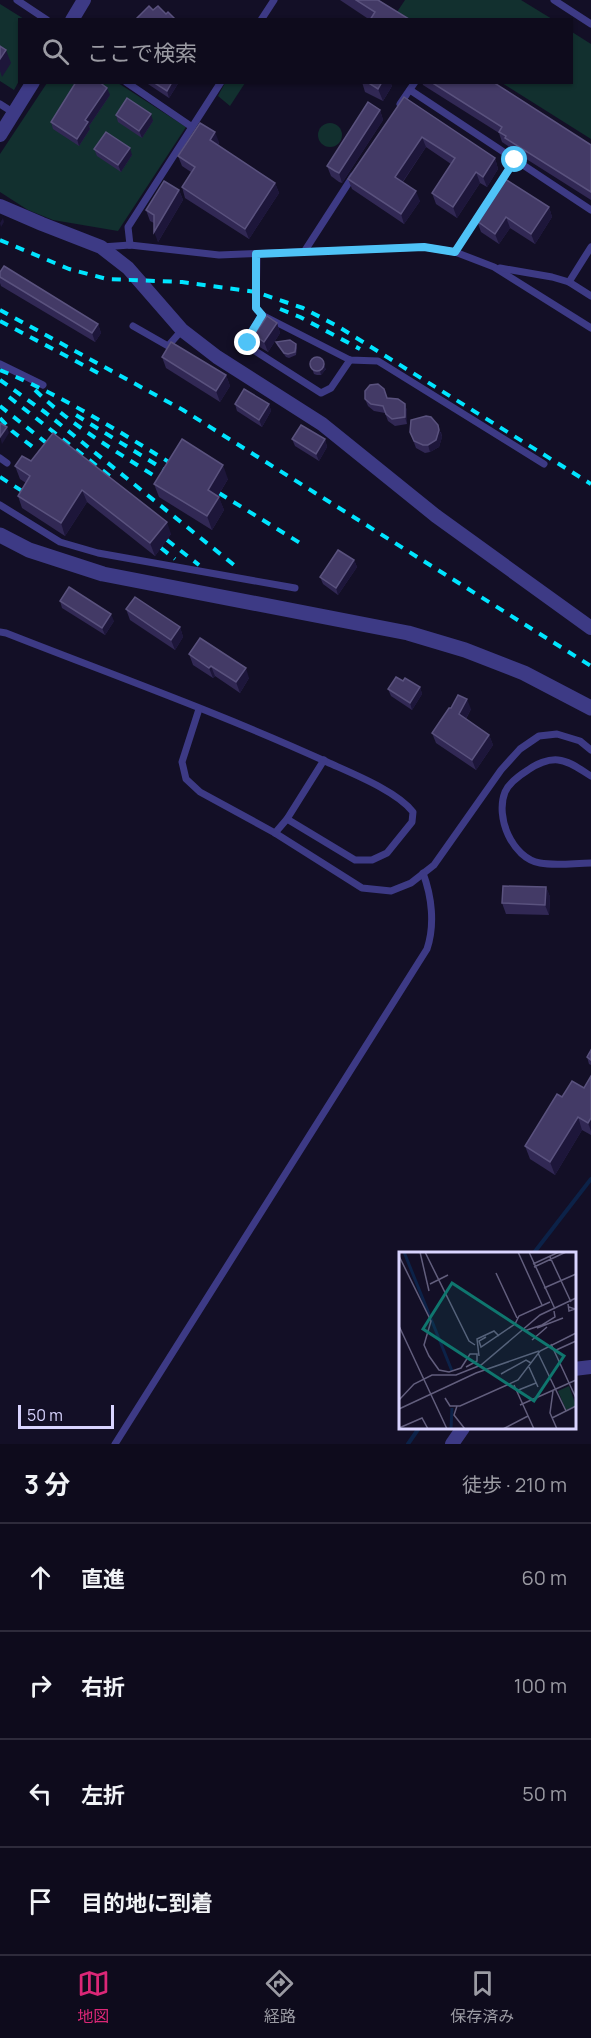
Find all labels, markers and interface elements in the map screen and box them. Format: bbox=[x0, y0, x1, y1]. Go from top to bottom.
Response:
search box bbox=[18, 18, 573, 84]
icon: search bbox=[39, 35, 72, 68]
text: ここで検索 bbox=[87, 38, 197, 68]
route start bbox=[501, 146, 527, 172]
route end bbox=[234, 329, 260, 355]
inset map bbox=[399, 1252, 576, 1429]
scale bar bbox=[18, 1402, 114, 1430]
text: 50 m bbox=[27, 1404, 63, 1426]
text: 3 分 bbox=[24, 1466, 70, 1502]
text: 徒歩 · 210 m bbox=[462, 1471, 567, 1498]
icon: ahead bbox=[24, 1561, 57, 1594]
text: 直進 bbox=[81, 1564, 125, 1594]
text: 60 m bbox=[521, 1564, 567, 1591]
icon: right bbox=[24, 1669, 57, 1702]
text: 右折 bbox=[81, 1672, 125, 1702]
text: 100 m bbox=[514, 1672, 567, 1699]
icon: left bbox=[24, 1777, 57, 1810]
text: 左折 bbox=[81, 1780, 125, 1810]
text: 50 m bbox=[522, 1780, 567, 1807]
icon: arrive bbox=[24, 1885, 57, 1918]
text: 目的地に到着 bbox=[81, 1888, 213, 1918]
tab: 地図 bbox=[77, 1967, 110, 2027]
tab: 経路 bbox=[263, 1967, 296, 2027]
tab: 保存済み bbox=[450, 1967, 514, 2027]

